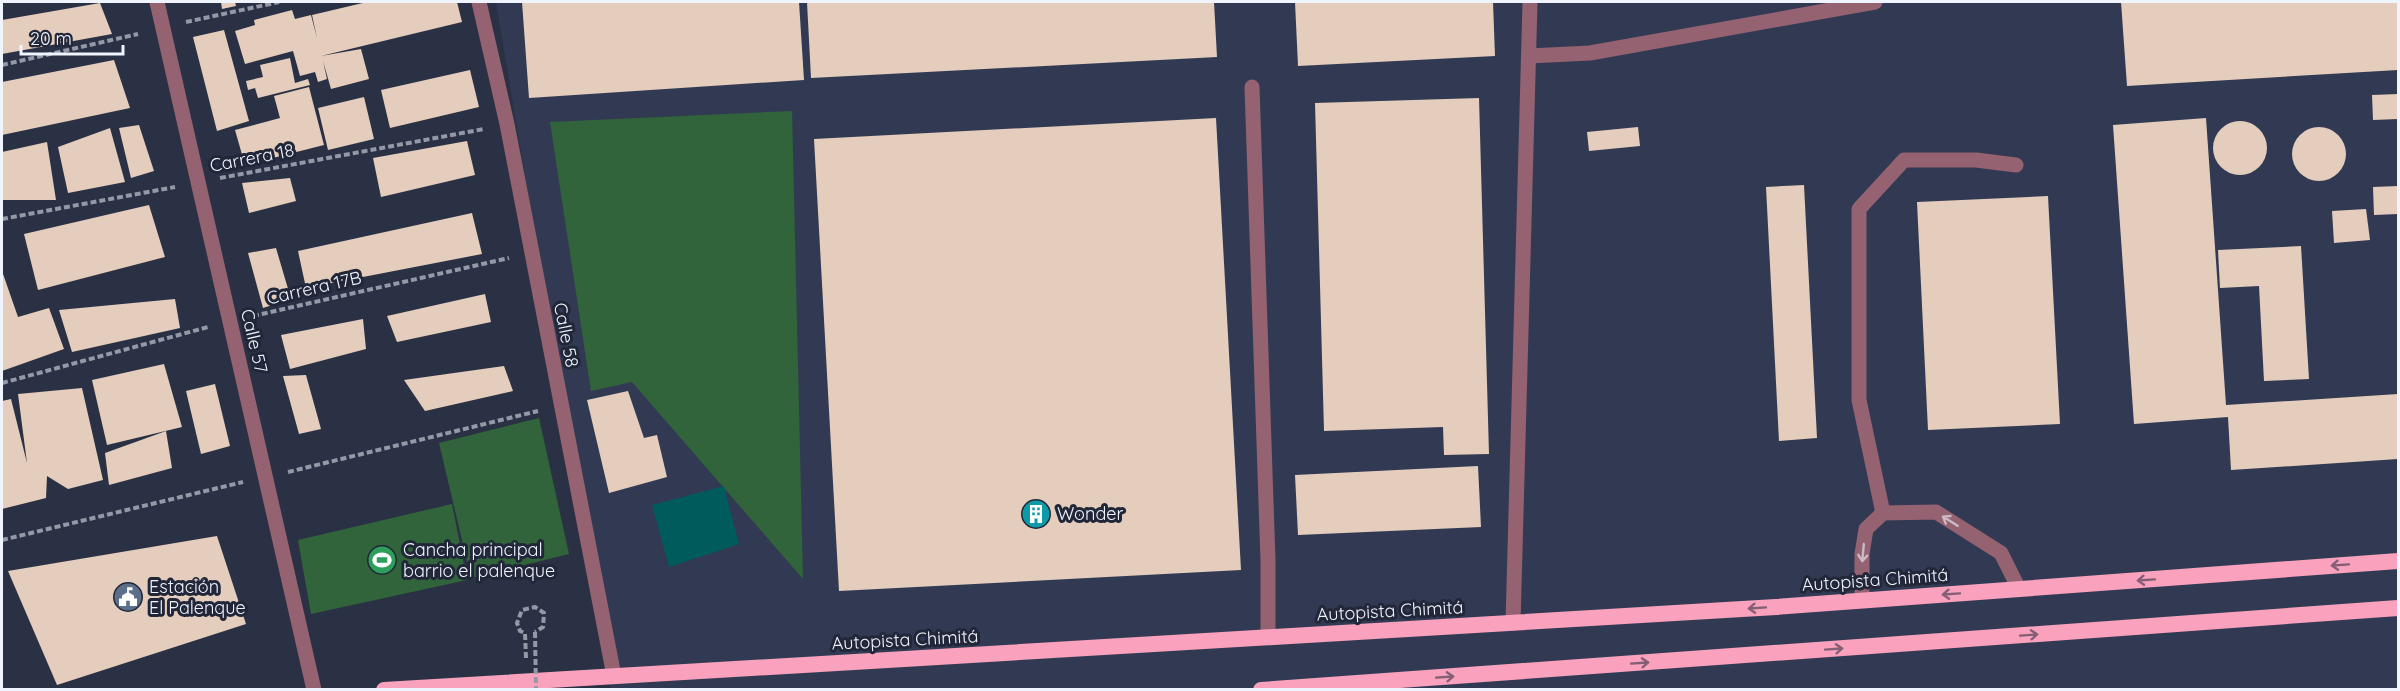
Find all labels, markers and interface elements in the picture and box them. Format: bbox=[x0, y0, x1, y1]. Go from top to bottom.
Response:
scale bar bbox=[21, 18, 123, 56]
text: 20 m bbox=[30, 27, 72, 50]
street label: Carrera 18 bbox=[208, 138, 296, 177]
street label: Carrera 17B bbox=[264, 265, 363, 310]
street label: Calle 58 bbox=[549, 301, 584, 369]
street label: Calle 57 bbox=[236, 307, 273, 375]
building icon: Wonder bbox=[1020, 498, 1052, 530]
place label: Wonder bbox=[1057, 502, 1123, 525]
one-way arrow bbox=[1942, 514, 1959, 526]
place label: Cancha principal barrio el palenque bbox=[403, 538, 555, 582]
one-way arrow bbox=[1857, 542, 1868, 562]
sports icon: Cancha principal barrio el palenque bbox=[366, 544, 398, 576]
one-way arrow bbox=[2331, 560, 2351, 571]
street label: Autopista Chimitá bbox=[1801, 563, 1949, 596]
one-way arrow bbox=[2136, 574, 2156, 585]
place label: Estación El Palenque bbox=[149, 575, 246, 619]
public building icon: Estación El Palenque bbox=[112, 581, 144, 613]
one-way arrow bbox=[1942, 589, 1962, 600]
street label: Autopista Chimitá bbox=[1316, 595, 1464, 626]
one-way arrow bbox=[1747, 602, 1767, 613]
street label: Autopista Chimitá bbox=[831, 624, 979, 655]
one-way arrow bbox=[2018, 629, 2038, 640]
one-way arrow bbox=[1824, 643, 1843, 654]
one-way arrow bbox=[1629, 657, 1649, 668]
one-way arrow bbox=[1435, 671, 1454, 682]

